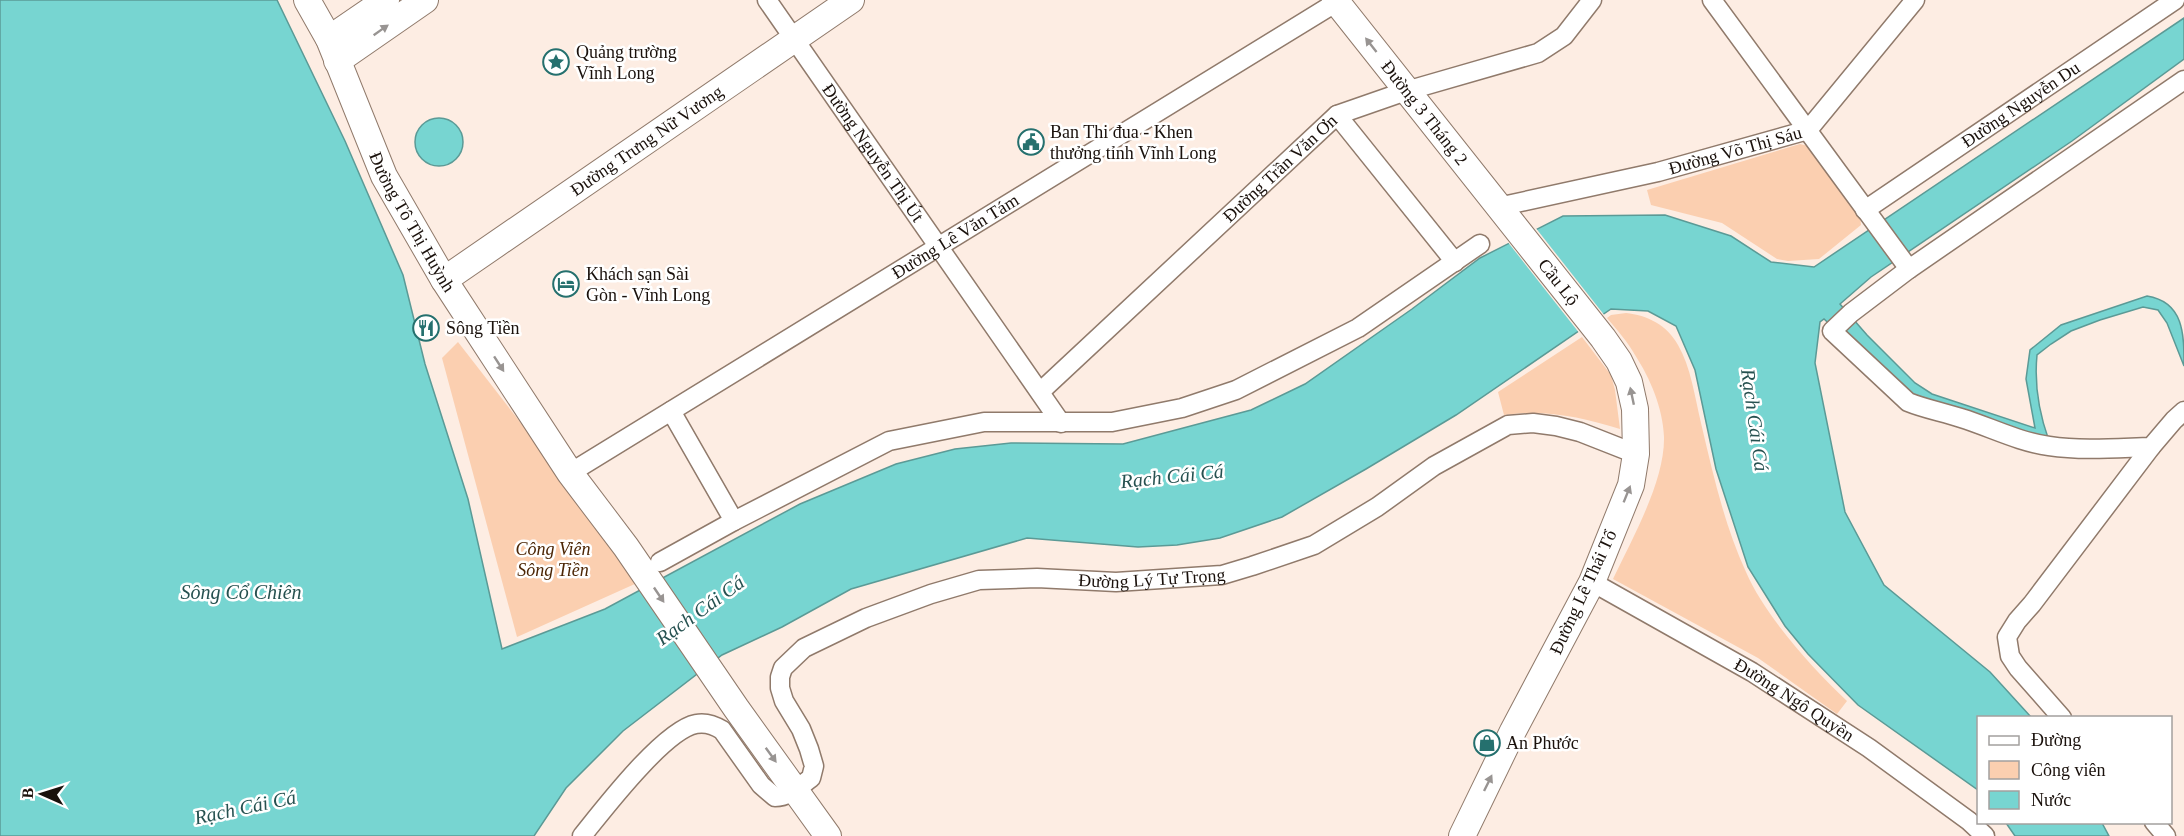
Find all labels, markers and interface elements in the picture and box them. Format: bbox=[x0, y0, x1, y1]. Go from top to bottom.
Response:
one-way arrow bbox=[373, 24, 389, 36]
one-way arrow bbox=[1364, 37, 1377, 53]
place label: Quảng trường Vĩnh Long bbox=[576, 42, 677, 83]
place icon: Quảng trường Vĩnh Long bbox=[541, 47, 571, 77]
street label: Đường 3 Tháng 2 bbox=[1377, 57, 1472, 169]
street label: Đường Nguyễn Du bbox=[1958, 57, 2084, 152]
street label: Đường Nguyễn Thị Út bbox=[818, 80, 928, 226]
street label: Đường Trưng Nữ Vương bbox=[567, 81, 727, 200]
street label: Đường Trần Văn Ơn bbox=[1219, 110, 1341, 226]
place label: Ban Thi đua - Khen thưởng tỉnh Vĩnh Long bbox=[1050, 122, 1216, 163]
street label: Đường Võ Thị Sáu bbox=[1666, 122, 1804, 178]
public building icon: Ban Thi đua - Khen thưởng tỉnh Vĩnh Long bbox=[1016, 127, 1046, 157]
street label: Đường Tô Thị Huỳnh bbox=[365, 149, 459, 296]
street label: Đường Lê Văn Tám bbox=[888, 190, 1022, 283]
street label: Cầu Lộ bbox=[1534, 255, 1583, 309]
place label: Khách sạn Sài Gòn - Vĩnh Long bbox=[586, 264, 710, 305]
hotel icon: Khách sạn Sài Gòn - Vĩnh Long bbox=[551, 269, 581, 299]
restaurant icon: Sông Tiền bbox=[411, 313, 441, 343]
place label: Sông Tiền bbox=[446, 318, 520, 338]
one-way arrow bbox=[493, 356, 505, 372]
water label: Rạch Cái Cá bbox=[1737, 366, 1773, 473]
one-way arrow bbox=[1627, 387, 1637, 405]
water label: Rạch Cái Cá bbox=[1118, 460, 1225, 492]
one-way arrow bbox=[1622, 485, 1632, 503]
street label: Đường Lê Thái Tổ bbox=[1545, 527, 1621, 657]
park label: Công Viên Sông Tiền bbox=[515, 539, 591, 580]
street label: Đường Lý Tự Trọng bbox=[1078, 565, 1226, 592]
water label: Rạch Cái Cá bbox=[651, 571, 748, 650]
water label: Sông Cổ Chiên bbox=[180, 581, 302, 604]
one-way arrow bbox=[653, 587, 665, 603]
street label: Đường Ngô Quyền bbox=[1731, 654, 1858, 746]
legend bbox=[1977, 716, 2172, 824]
shop icon: An Phước bbox=[1472, 728, 1502, 758]
text: Đường bbox=[2031, 730, 2081, 750]
place label: An Phước bbox=[1506, 733, 1579, 753]
one-way arrow bbox=[764, 748, 776, 763]
text: Công viên bbox=[2031, 760, 2106, 780]
north arrow bbox=[12, 764, 72, 824]
one-way arrow bbox=[1483, 775, 1493, 792]
water label: Rạch Cái Cá bbox=[191, 785, 298, 829]
text: B bbox=[19, 787, 36, 799]
text: Nước bbox=[2031, 790, 2071, 810]

